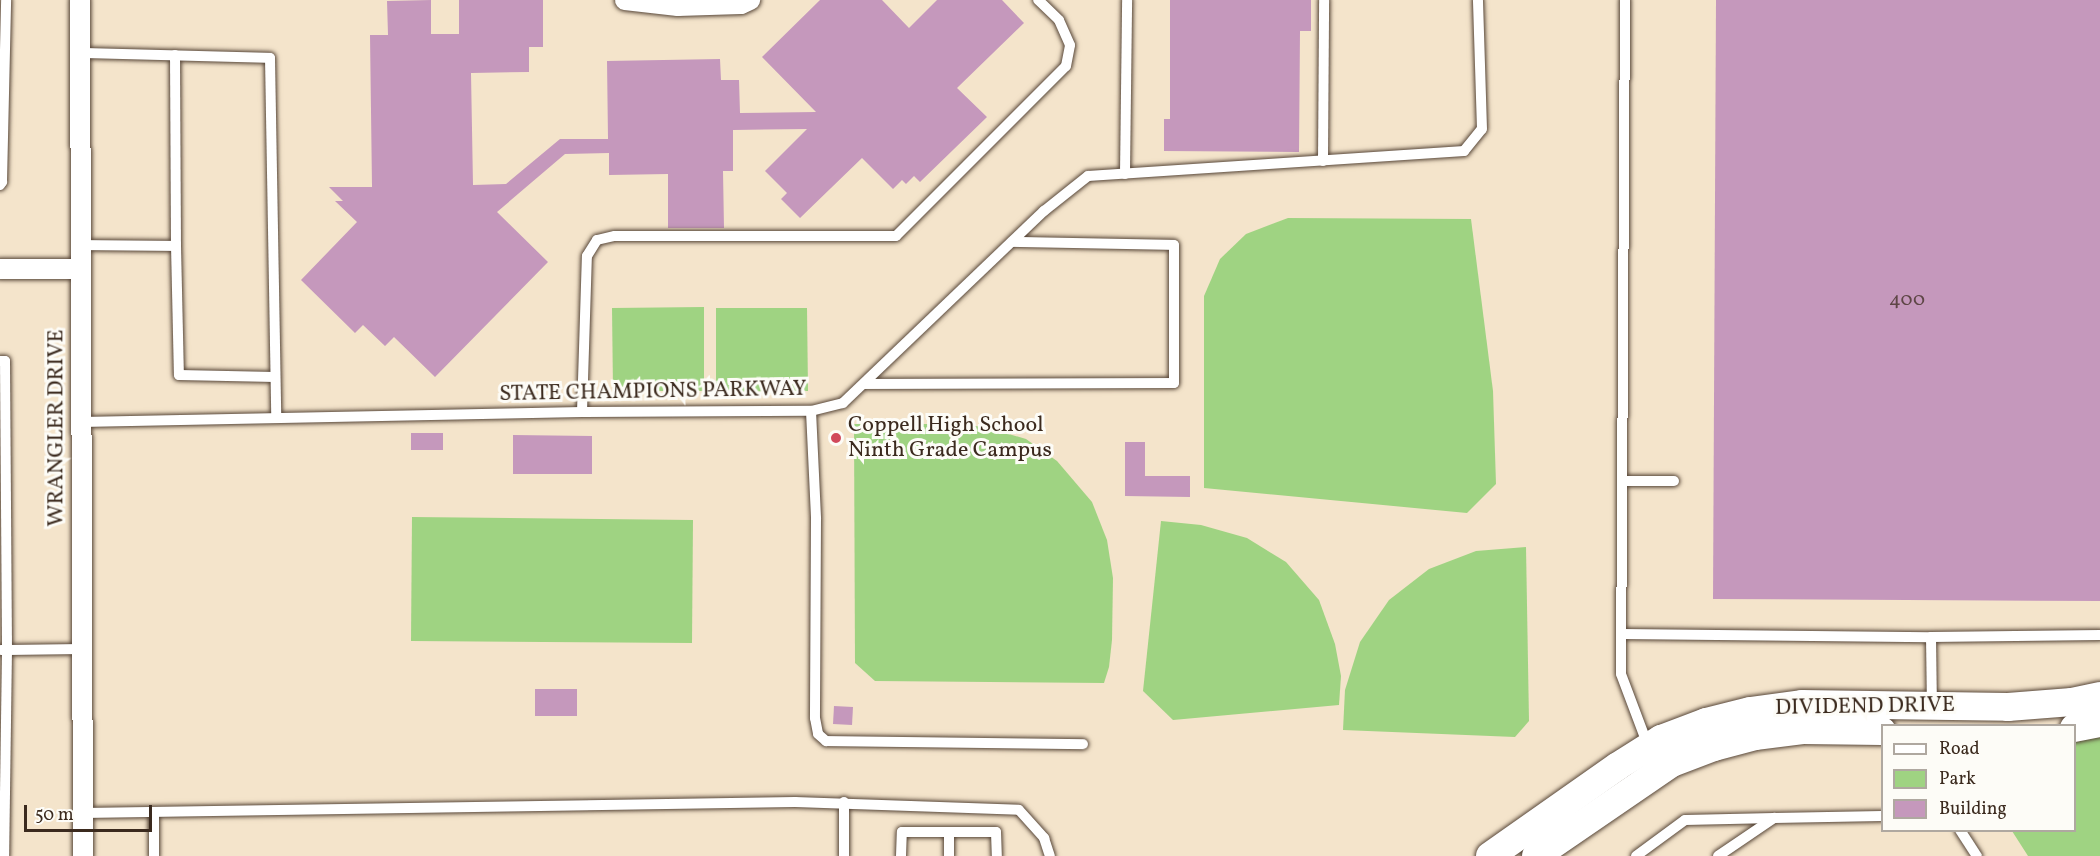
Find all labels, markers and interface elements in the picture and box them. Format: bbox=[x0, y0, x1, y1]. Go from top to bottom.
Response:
house number: 400 bbox=[1889, 288, 1925, 312]
street label: WRANGLER DRIVE bbox=[44, 329, 70, 527]
street label: STATE CHAMPIONS PARKWAY bbox=[499, 376, 807, 408]
place label: Coppell High School Ninth Grade Campus bbox=[848, 412, 1052, 464]
marker: Coppell High School Ninth Grade Campus bbox=[829, 431, 843, 445]
street label: DIVIDEND DRIVE bbox=[1775, 692, 1955, 722]
legend bbox=[1881, 724, 2076, 832]
text: Road bbox=[1939, 737, 1980, 762]
text: Park bbox=[1939, 767, 1976, 792]
scale bar bbox=[27, 793, 154, 831]
text: Building bbox=[1939, 797, 2007, 822]
text: 50 m bbox=[35, 803, 74, 828]

